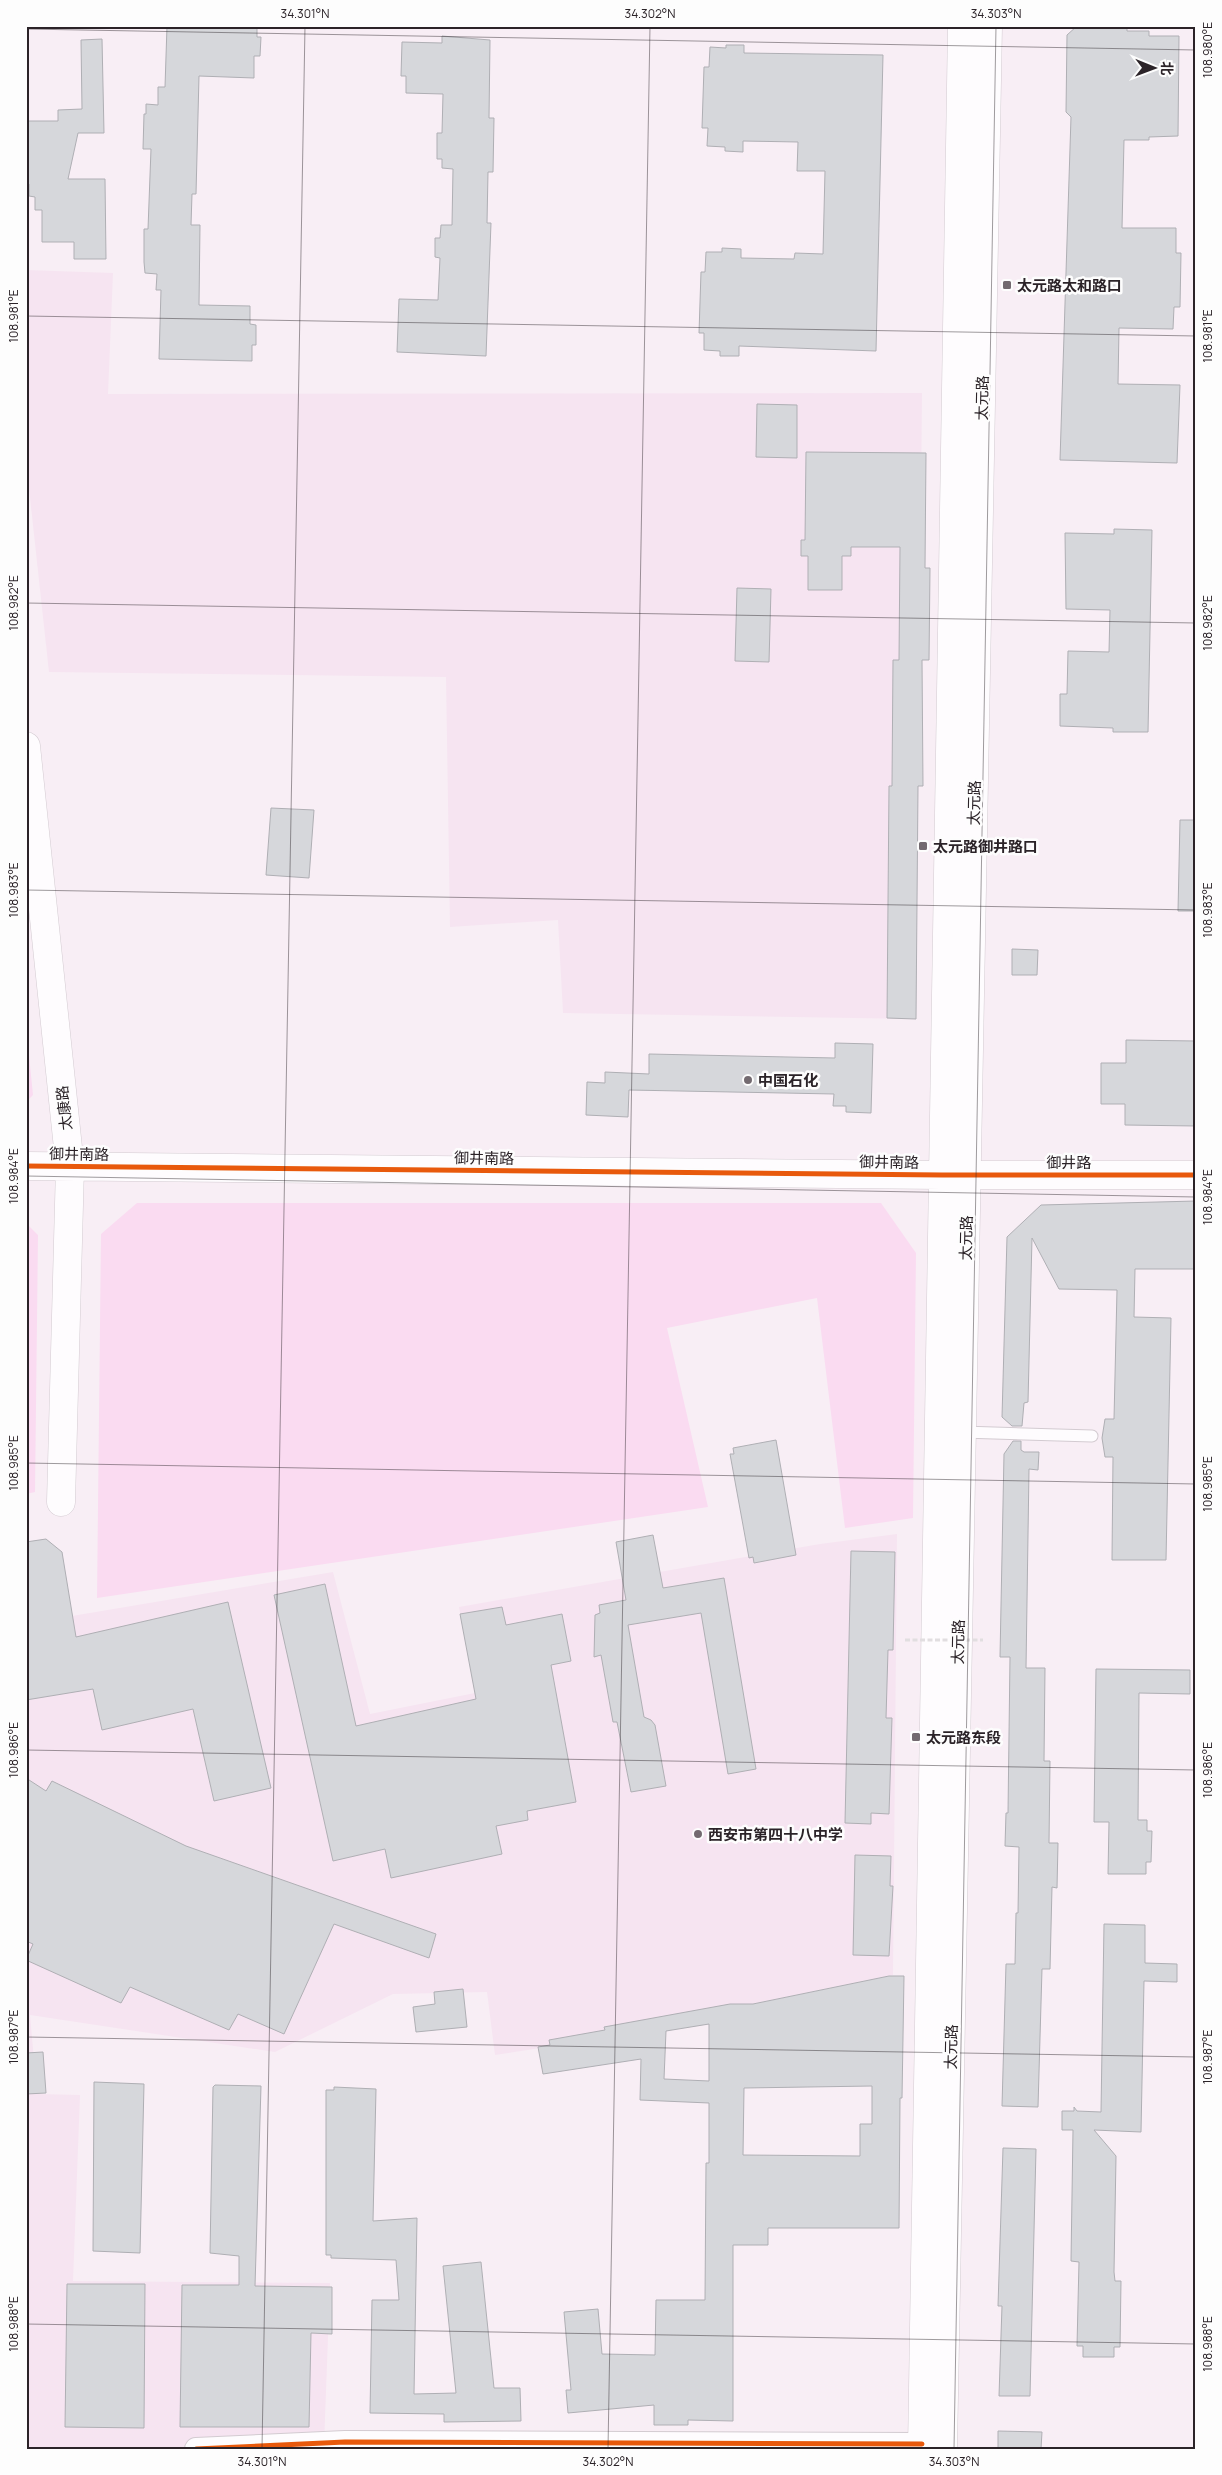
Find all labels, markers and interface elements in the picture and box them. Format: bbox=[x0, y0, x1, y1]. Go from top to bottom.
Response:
text: 34.301°N bbox=[281, 5, 329, 22]
text: 34.302°N bbox=[625, 5, 675, 22]
text: 34.303°N bbox=[971, 5, 1021, 22]
text: 108.980°E bbox=[1199, 22, 1216, 78]
north arrow bbox=[1130, 42, 1180, 92]
text: 北 bbox=[1158, 61, 1177, 75]
place label: 太元路太和路口 bbox=[1017, 275, 1122, 296]
marker: 太元路太和路口 bbox=[1001, 279, 1013, 291]
text: 108.981°E bbox=[5, 289, 22, 343]
text: 108.981°E bbox=[1199, 309, 1216, 363]
street label: 太元路 bbox=[971, 375, 993, 421]
text: 108.982°E bbox=[5, 575, 22, 631]
text: 108.982°E bbox=[1199, 595, 1216, 651]
street label: 太元路 bbox=[963, 780, 985, 826]
place label: 太元路御井路口 bbox=[933, 836, 1038, 857]
marker: 太元路御井路口 bbox=[917, 840, 929, 852]
text: 108.983°E bbox=[5, 862, 22, 918]
text: 108.983°E bbox=[1199, 882, 1216, 938]
place label: 中国石化 bbox=[758, 1070, 818, 1091]
marker: 中国石化 bbox=[742, 1074, 754, 1086]
street label: 太康路 bbox=[51, 1085, 77, 1131]
street label: 御井南路 bbox=[49, 1143, 109, 1165]
street label: 御井南路 bbox=[454, 1147, 514, 1169]
text: 108.984°E bbox=[5, 1148, 22, 1204]
street label: 御井南路 bbox=[859, 1151, 919, 1173]
street label: 御井路 bbox=[1046, 1152, 1092, 1173]
text: 108.984°E bbox=[1199, 1169, 1216, 1225]
street label: 太元路 bbox=[955, 1215, 977, 1261]
text: 108.985°E bbox=[5, 1435, 22, 1491]
text: 108.985°E bbox=[1199, 1456, 1216, 1512]
street label: 太元路 bbox=[947, 1619, 969, 1665]
text: 108.986°E bbox=[5, 1722, 22, 1778]
place label: 太元路东段 bbox=[926, 1727, 1001, 1748]
marker: 太元路东段 bbox=[910, 1731, 922, 1743]
text: 108.986°E bbox=[1199, 1742, 1216, 1798]
place label: 西安市第四十八中学 bbox=[708, 1824, 843, 1845]
marker: 西安市第四十八中学 bbox=[692, 1828, 704, 1840]
text: 108.987°E bbox=[5, 2009, 22, 2064]
street label: 太元路 bbox=[940, 2024, 962, 2070]
text: 108.987°E bbox=[1199, 2029, 1216, 2084]
text: 108.988°E bbox=[5, 2296, 22, 2352]
text: 108.988°E bbox=[1199, 2316, 1216, 2372]
text: 34.301°N bbox=[238, 2453, 286, 2470]
text: 34.302°N bbox=[583, 2453, 633, 2470]
text: 34.303°N bbox=[929, 2453, 979, 2470]

